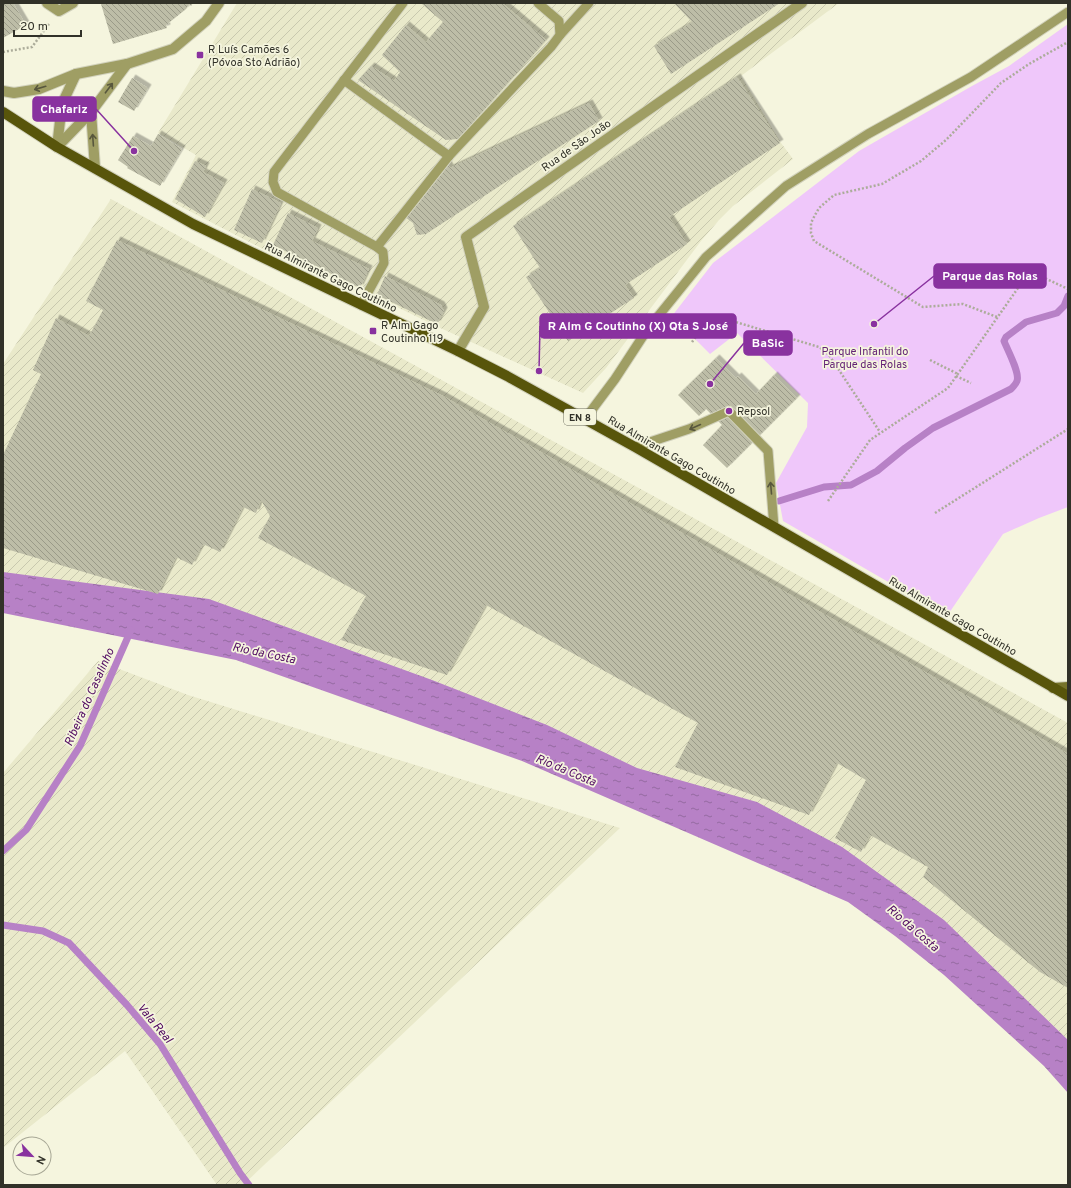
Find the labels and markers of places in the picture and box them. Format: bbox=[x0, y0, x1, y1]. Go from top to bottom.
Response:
place label: R Luís Camões 6 (Póvoa Sto Adrião) bbox=[208, 43, 300, 70]
marker: R Luís Camões 6 (Póvoa Sto Adrião) bbox=[195, 50, 205, 60]
callout: Chafariz bbox=[33, 97, 96, 121]
callout: Parque das Rolas bbox=[934, 264, 1046, 288]
callout: R Alm G Coutinho (X) Qta S José bbox=[540, 314, 736, 338]
place label: R Alm Gago Coutinho 119 bbox=[381, 319, 443, 346]
marker: R Alm Gago Coutinho 119 bbox=[368, 326, 378, 336]
callout: BaSic bbox=[744, 331, 792, 355]
place label: Repsol bbox=[737, 405, 770, 419]
marker: Repsol bbox=[724, 406, 734, 416]

